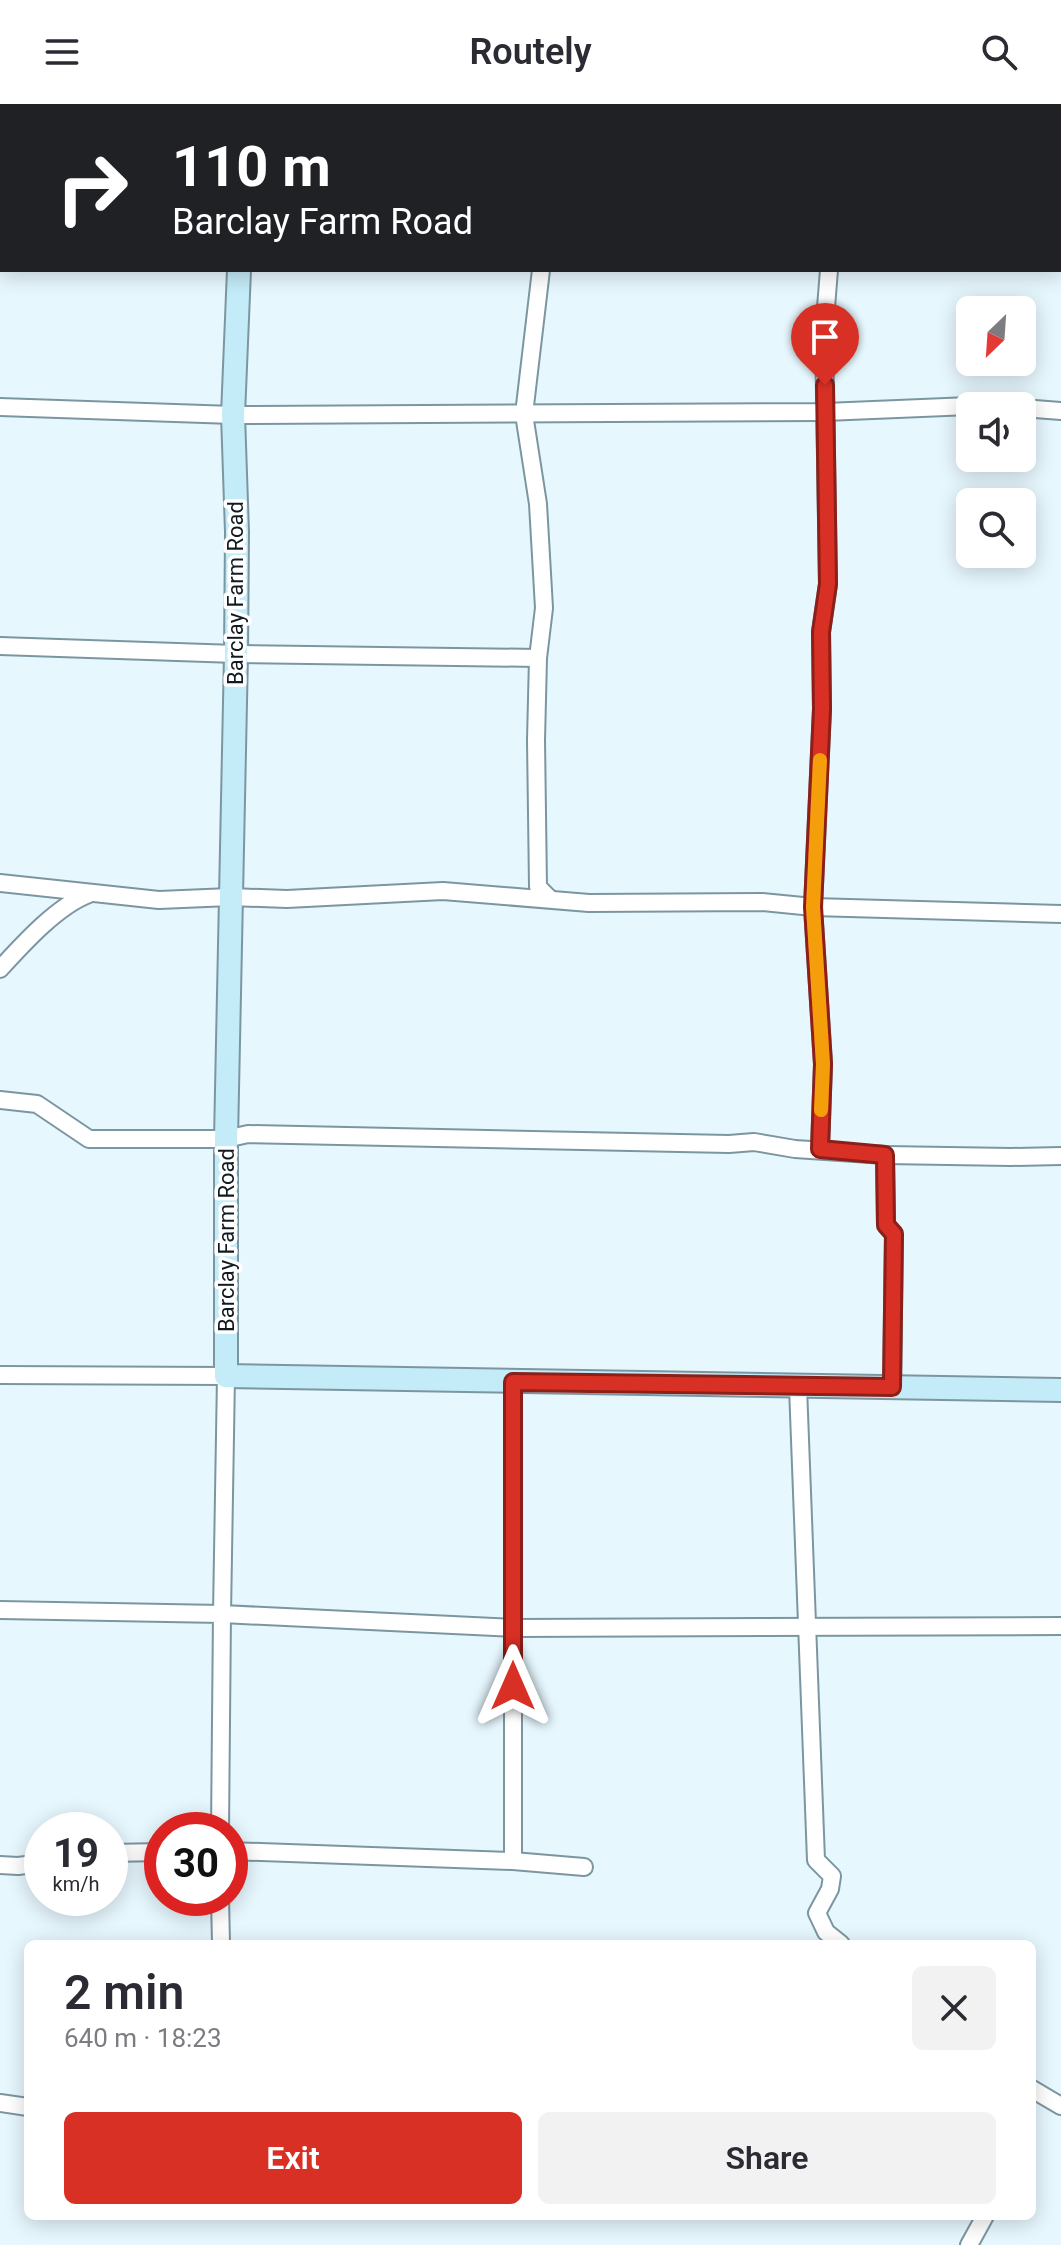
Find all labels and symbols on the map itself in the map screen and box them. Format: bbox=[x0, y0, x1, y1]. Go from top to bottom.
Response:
north arrow bbox=[956, 296, 1036, 376]
pin bbox=[791, 303, 859, 385]
street label: Barclay Farm Road bbox=[223, 501, 248, 685]
street label: Barclay Farm Road bbox=[214, 1148, 239, 1332]
position arrow bbox=[471, 1644, 555, 1728]
speed limit sign: 30 bbox=[144, 1812, 248, 1916]

